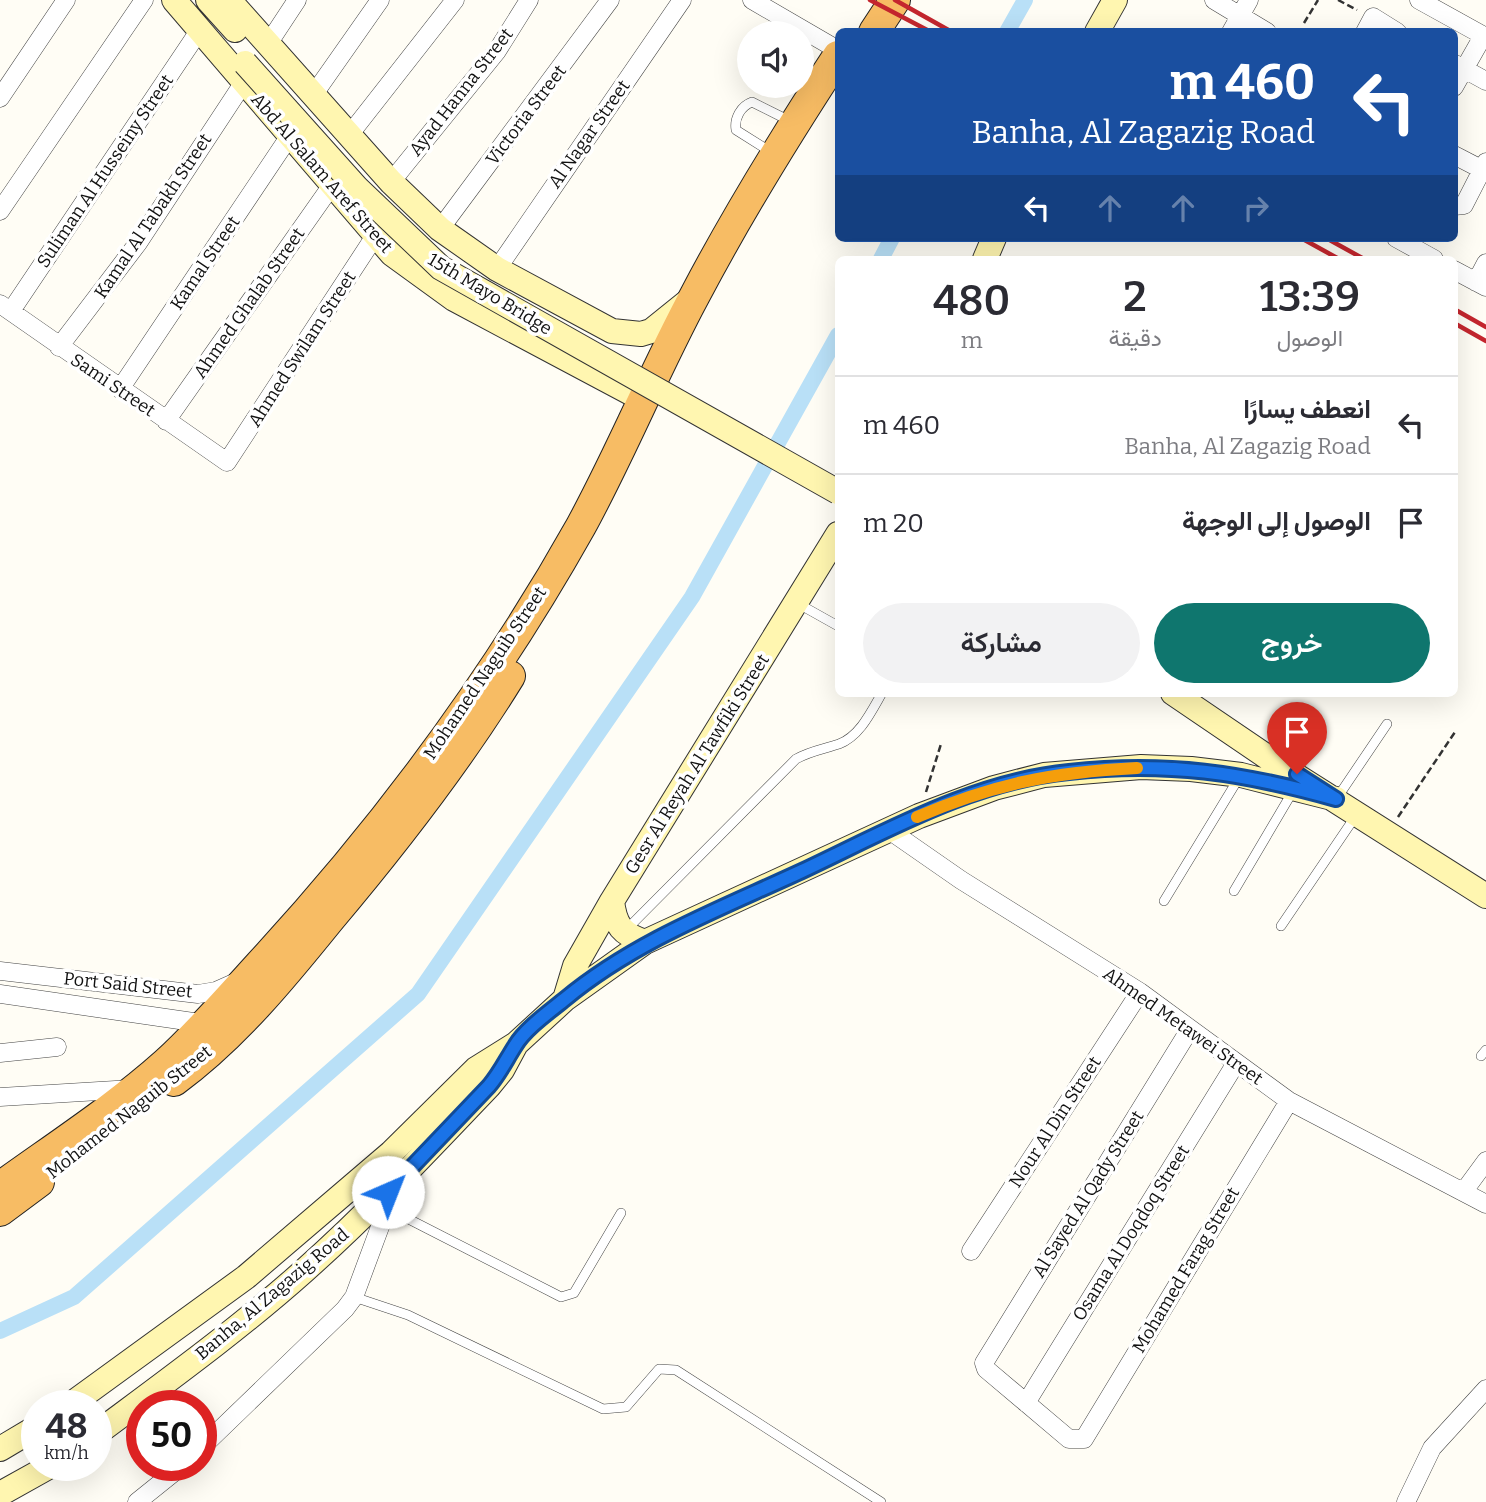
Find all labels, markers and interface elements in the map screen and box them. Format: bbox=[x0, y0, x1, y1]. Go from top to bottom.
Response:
map controls bbox=[737, 21, 814, 98]
button: sound bbox=[737, 21, 814, 98]
street label: Ayad Hanna Street bbox=[404, 23, 518, 160]
text: 460 m bbox=[1170, 53, 1315, 112]
icon: left bbox=[1339, 56, 1430, 147]
street label: Victoria Street bbox=[481, 60, 571, 169]
street label: Suliman Al Husseiny Street bbox=[32, 70, 178, 272]
street label: Al Nagar Street bbox=[544, 75, 635, 192]
street label: Abd Al Salam Aref Street bbox=[247, 89, 398, 258]
text: Banha, Al Zagazig Road bbox=[972, 113, 1315, 151]
street label: Kamal Al Tabakh Street bbox=[90, 129, 217, 303]
icon: left bbox=[1018, 189, 1056, 227]
icon: ahead bbox=[1091, 189, 1129, 227]
icon: ahead bbox=[1164, 189, 1202, 227]
icon: right bbox=[1237, 189, 1275, 227]
street label: Kamal Street bbox=[166, 211, 245, 314]
street label: Ahmed Ghalab Street bbox=[189, 223, 310, 383]
street label: 15th Mayo Bridge bbox=[424, 248, 556, 340]
street label: Ahmed Swilam Street bbox=[243, 267, 361, 431]
text: 2 bbox=[1123, 272, 1147, 322]
text: 13:39 bbox=[1260, 272, 1360, 322]
text: 480 bbox=[933, 276, 1010, 326]
text: دقيقة bbox=[1108, 324, 1162, 352]
text: الوصول bbox=[1277, 324, 1343, 352]
text: m bbox=[961, 326, 983, 354]
street label: Sami Street bbox=[67, 349, 160, 422]
text: انعطف يسارًا bbox=[1243, 394, 1371, 425]
icon: left bbox=[1392, 406, 1430, 444]
text: 460 m bbox=[863, 410, 940, 441]
text: Banha, Al Zagazig Road bbox=[1124, 432, 1371, 460]
icon: arrive bbox=[1392, 504, 1430, 542]
text: الوصول إلى الوجهة bbox=[1182, 506, 1371, 537]
text: 20 m bbox=[863, 508, 924, 539]
street label: Mohamed Naguib Street bbox=[419, 582, 551, 764]
button: مشاركة bbox=[863, 603, 1140, 683]
button: خروج bbox=[1154, 603, 1430, 683]
street label: Gesr Al Reyah Al Tawfiki Street bbox=[620, 650, 774, 878]
pin bbox=[1267, 702, 1327, 774]
icon: arrive bbox=[1278, 713, 1316, 751]
street label: Ahmed Metawei Street bbox=[1099, 962, 1268, 1090]
street label: Port Said Street bbox=[62, 967, 194, 1003]
street label: Mohamed Naguib Street bbox=[42, 1040, 216, 1183]
street label: Nour Al Din Street bbox=[1004, 1052, 1106, 1192]
street label: Al Sayed Al Qady Street bbox=[1028, 1106, 1149, 1282]
street label: Osama Al Doqdoq Street bbox=[1068, 1141, 1194, 1325]
position arrow bbox=[351, 1155, 425, 1229]
street label: Mohamed Farag Street bbox=[1128, 1183, 1244, 1357]
street label: Banha, Al Zagazig Road bbox=[191, 1223, 353, 1365]
speed limit sign: 50 bbox=[126, 1390, 217, 1481]
text: 48 bbox=[45, 1405, 88, 1447]
text: km/h bbox=[44, 1442, 89, 1464]

